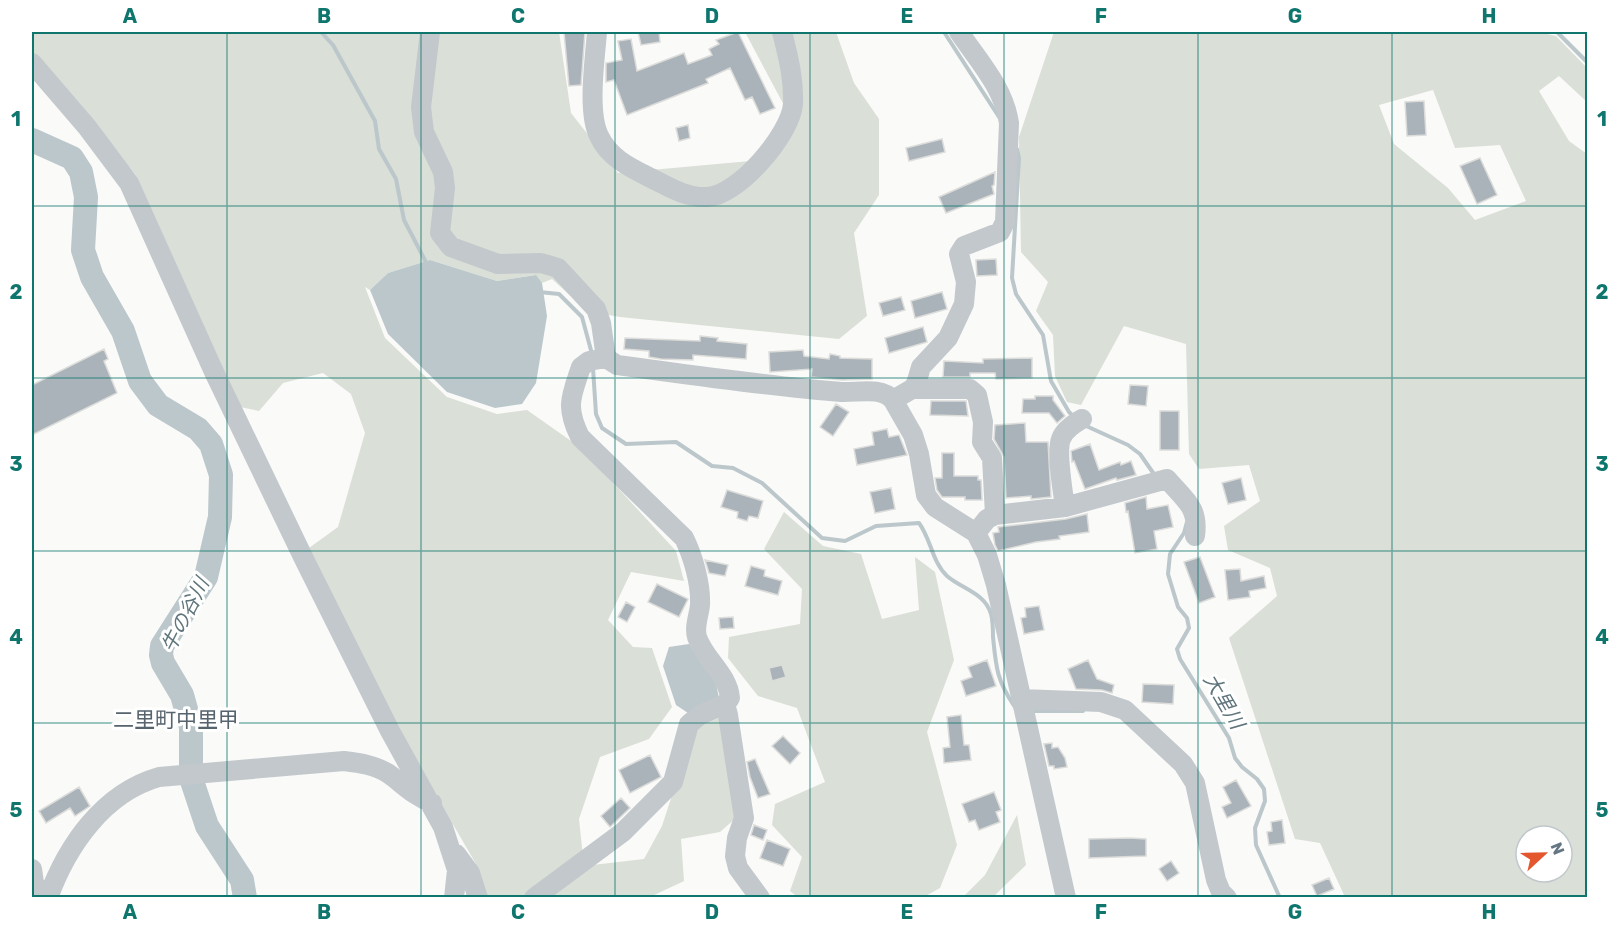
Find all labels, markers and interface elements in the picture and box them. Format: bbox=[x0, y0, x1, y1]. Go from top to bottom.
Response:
text: A bbox=[123, 4, 138, 28]
text: B bbox=[317, 4, 331, 28]
text: C bbox=[511, 4, 525, 28]
text: D bbox=[705, 4, 719, 28]
text: E bbox=[901, 4, 913, 28]
text: F bbox=[1095, 4, 1107, 28]
text: G bbox=[1288, 4, 1302, 28]
text: H bbox=[1482, 4, 1496, 28]
text: 1 bbox=[11, 107, 21, 131]
text: 1 bbox=[1597, 107, 1607, 131]
text: 2 bbox=[10, 280, 23, 304]
text: 2 bbox=[1596, 280, 1609, 304]
text: 3 bbox=[9, 452, 23, 476]
text: 3 bbox=[1595, 452, 1609, 476]
water label: 牛の谷川 bbox=[156, 572, 215, 656]
text: 4 bbox=[9, 625, 23, 649]
text: 4 bbox=[1595, 625, 1609, 649]
water label: 大里川 bbox=[1199, 669, 1250, 735]
district label: 二里町中里甲 bbox=[113, 707, 239, 732]
text: 5 bbox=[10, 798, 23, 822]
text: 5 bbox=[1596, 798, 1609, 822]
north arrow bbox=[1514, 824, 1574, 884]
text: N bbox=[1546, 840, 1568, 857]
text: A bbox=[123, 900, 138, 924]
text: B bbox=[317, 900, 331, 924]
text: C bbox=[511, 900, 525, 924]
text: D bbox=[705, 900, 719, 924]
text: E bbox=[901, 900, 913, 924]
text: F bbox=[1095, 900, 1107, 924]
text: G bbox=[1288, 900, 1302, 924]
text: H bbox=[1482, 900, 1496, 924]

